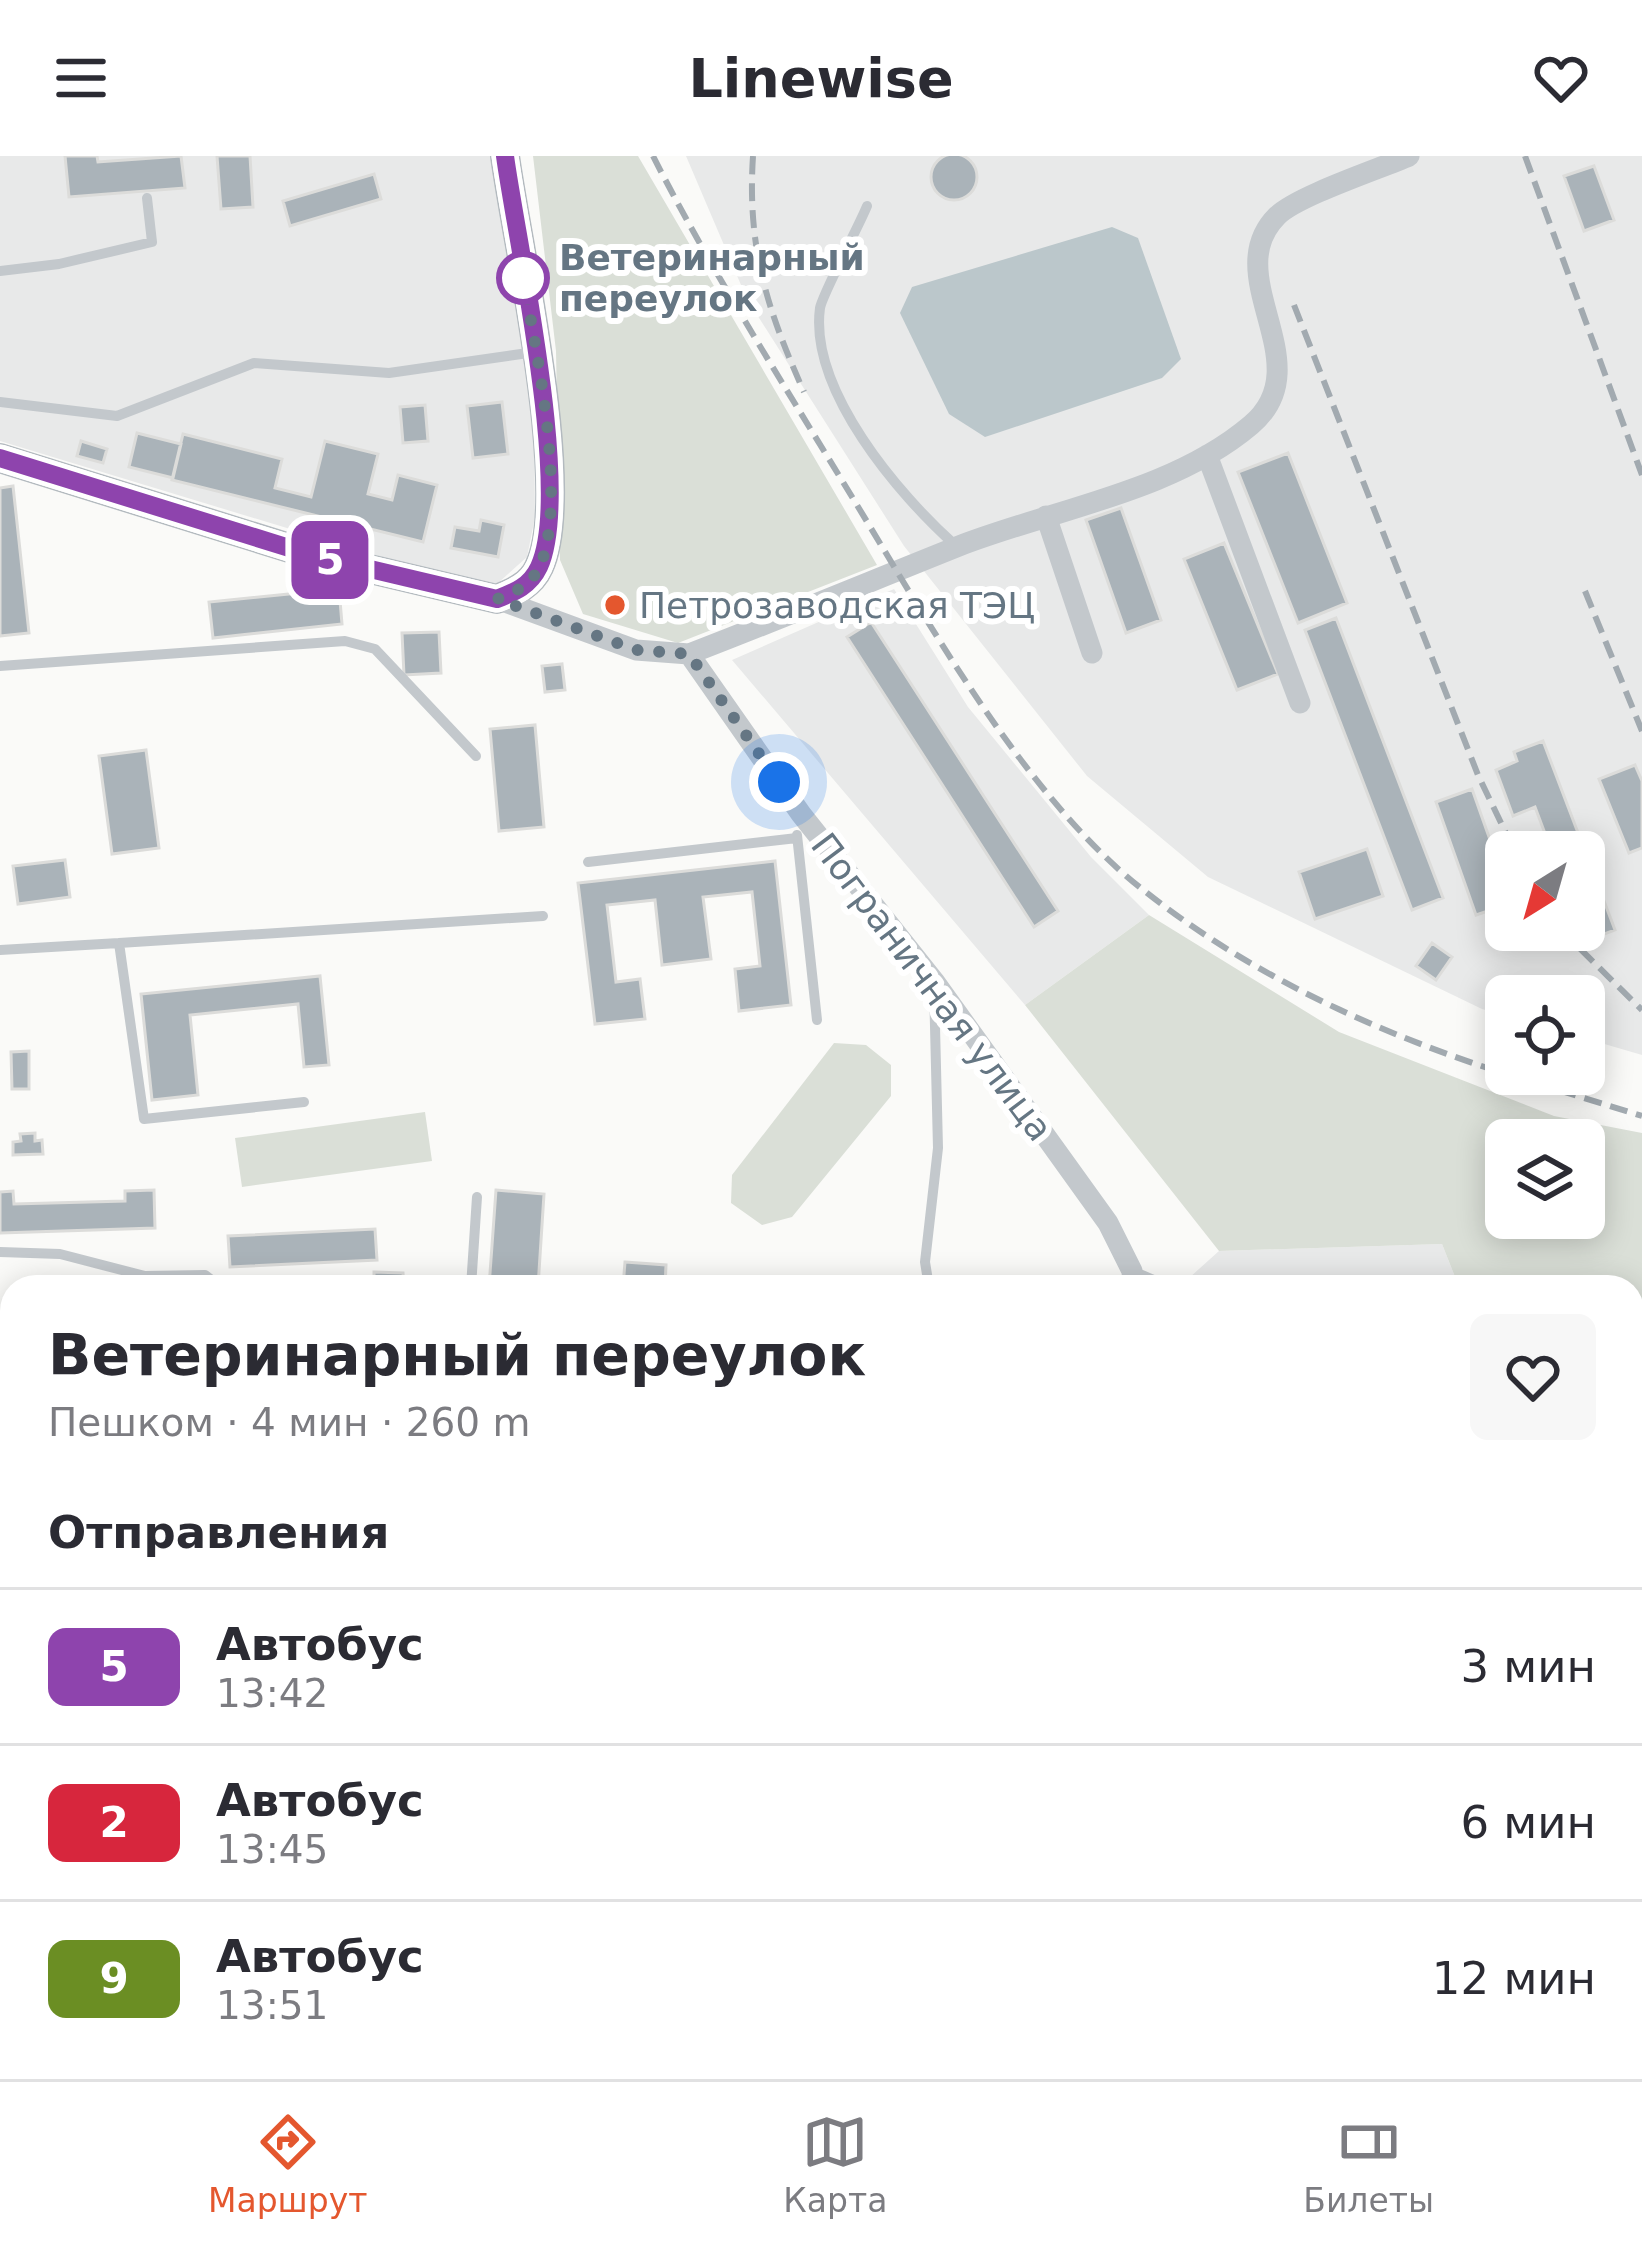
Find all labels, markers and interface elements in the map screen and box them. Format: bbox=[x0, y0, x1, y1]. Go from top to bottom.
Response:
icon: menu bbox=[48, 45, 114, 111]
icon: heart bbox=[1528, 45, 1594, 111]
text: Linewise bbox=[688, 47, 954, 110]
place label: Ветеринарный переулок bbox=[559, 237, 865, 319]
marker: Ветеринарный переулок bbox=[498, 253, 548, 303]
line badge: 5 bbox=[291, 521, 369, 599]
text: 5 bbox=[315, 535, 345, 584]
place label: Петрозаводская ТЭЦ bbox=[639, 585, 1035, 626]
marker: Петрозаводская ТЭЦ bbox=[602, 592, 628, 618]
your location bbox=[749, 752, 809, 812]
street label: Пограничная улица bbox=[803, 825, 1061, 1149]
north arrow bbox=[1485, 831, 1605, 951]
map controls bbox=[1485, 831, 1605, 1239]
button: locate bbox=[1485, 975, 1605, 1095]
button: layers bbox=[1485, 1119, 1605, 1239]
button: heart bbox=[1470, 1314, 1596, 1440]
text: Ветеринарный переулок bbox=[48, 1322, 866, 1388]
text: Пешком · 4 мин · 260 m bbox=[48, 1400, 531, 1445]
text: Отправления bbox=[48, 1506, 389, 1559]
text: Автобус bbox=[216, 1618, 424, 1671]
text: 3 мин bbox=[1460, 1640, 1596, 1693]
text: 5 bbox=[99, 1642, 129, 1691]
text: 13:42 bbox=[216, 1671, 328, 1716]
text: Автобус bbox=[216, 1774, 424, 1827]
text: 6 мин bbox=[1460, 1796, 1596, 1849]
text: 2 bbox=[99, 1798, 129, 1847]
text: 13:45 bbox=[216, 1827, 328, 1872]
text: Автобус bbox=[216, 1930, 424, 1983]
text: 12 мин bbox=[1432, 1952, 1596, 2005]
text: 9 bbox=[99, 1954, 129, 2003]
text: 13:51 bbox=[216, 1983, 328, 2028]
tab: Маршрут bbox=[208, 2109, 367, 2220]
tab: Карта bbox=[783, 2109, 887, 2220]
tab: Билеты bbox=[1303, 2109, 1434, 2220]

